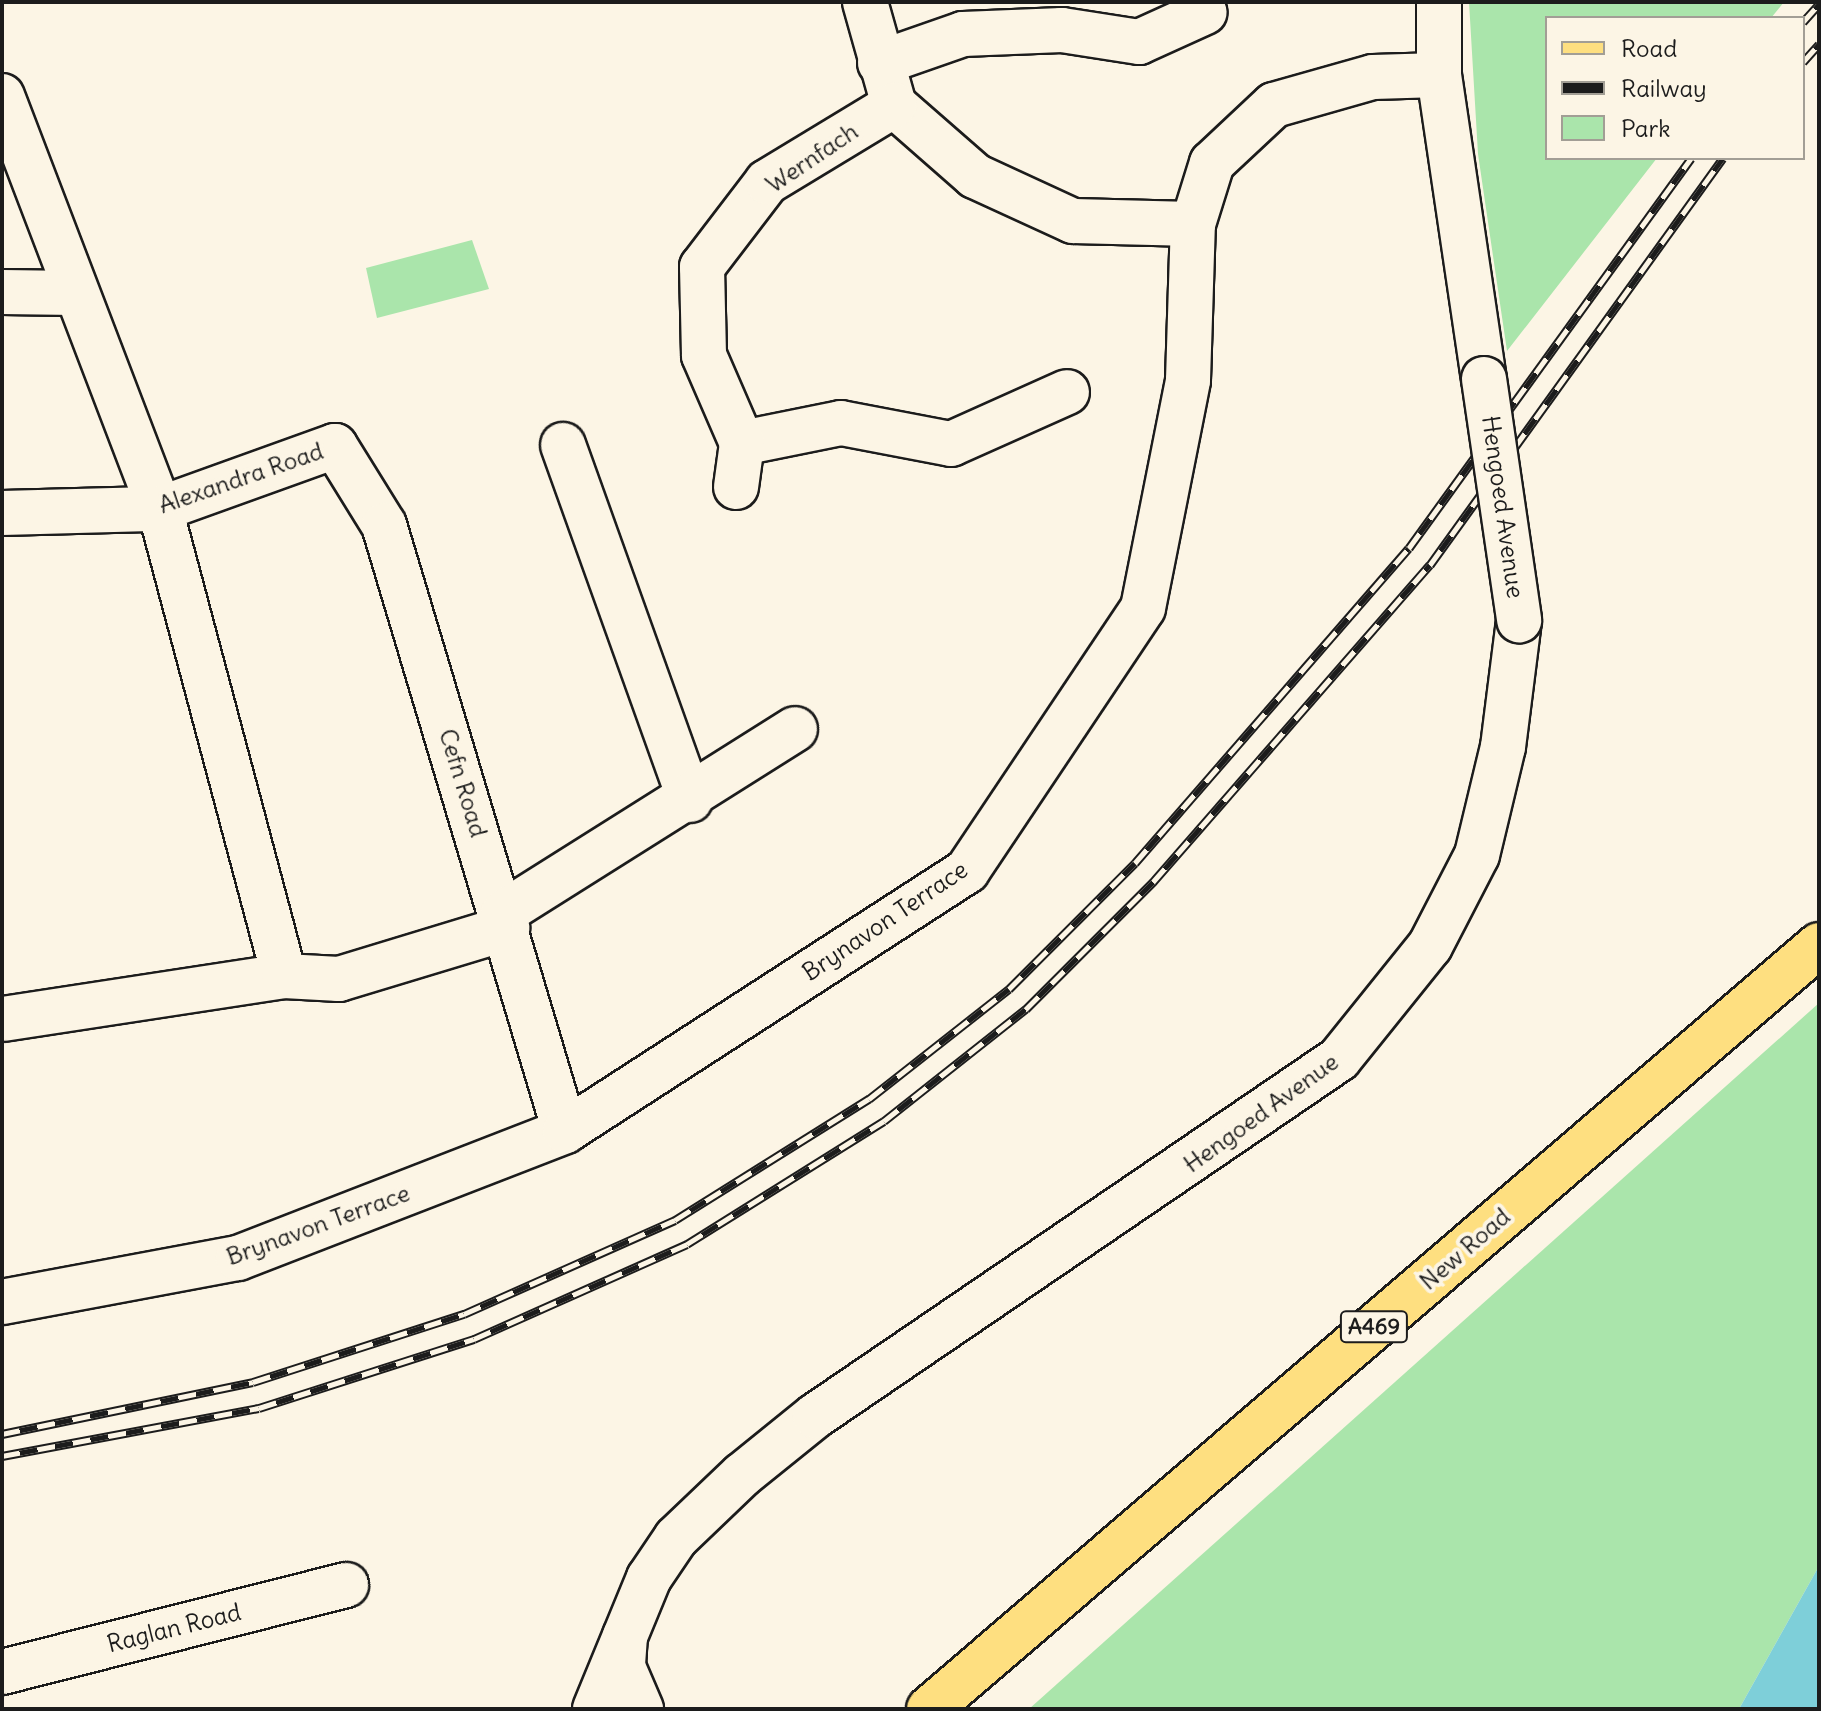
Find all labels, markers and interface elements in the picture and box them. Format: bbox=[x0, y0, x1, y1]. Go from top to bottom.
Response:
legend bbox=[1545, 16, 1805, 160]
text: Road bbox=[1621, 33, 1677, 63]
text: Railway bbox=[1621, 73, 1707, 103]
text: Park bbox=[1621, 113, 1671, 143]
street label: Wernfach bbox=[761, 117, 863, 199]
street label: Hengoed Avenue bbox=[1476, 414, 1530, 600]
street label: Alexandra Road bbox=[155, 436, 327, 520]
street label: Cefn Road bbox=[433, 725, 493, 841]
street label: Brynavon Terrace bbox=[797, 855, 973, 987]
street label: Hengoed Avenue bbox=[1178, 1047, 1344, 1179]
street label: Brynavon Terrace bbox=[222, 1178, 414, 1272]
street label: New Road bbox=[1414, 1202, 1516, 1296]
road number: A469 bbox=[1338, 1309, 1410, 1345]
street label: Raglan Road bbox=[104, 1597, 244, 1659]

